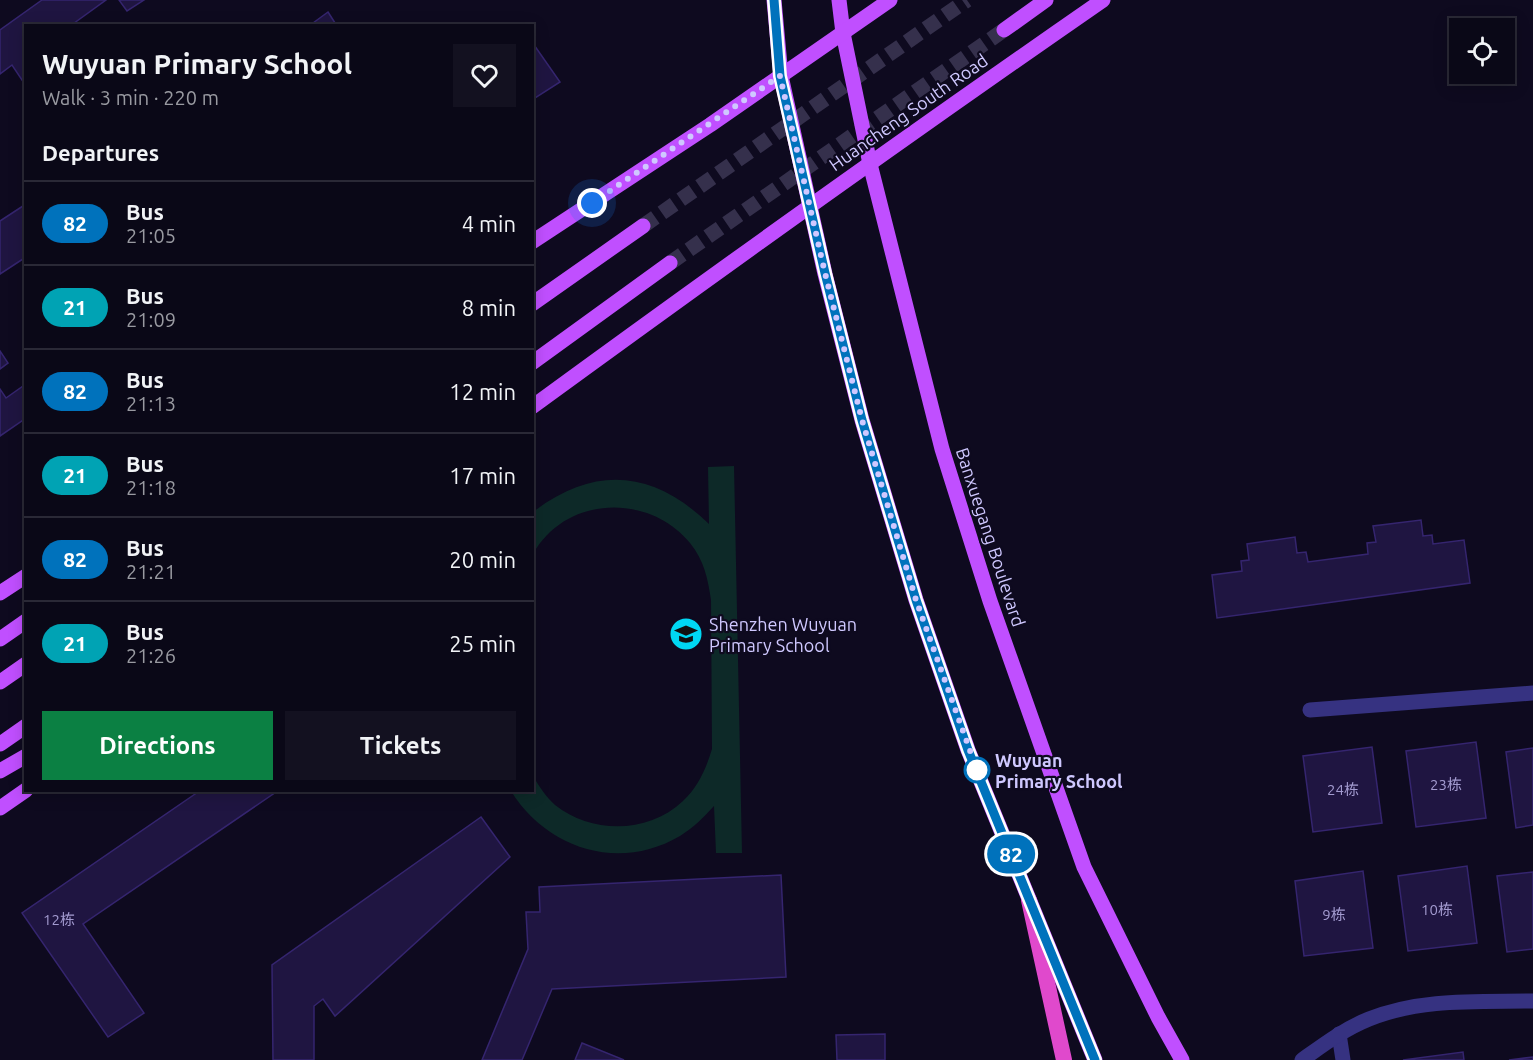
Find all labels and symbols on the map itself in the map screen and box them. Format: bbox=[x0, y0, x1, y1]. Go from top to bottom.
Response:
street label: Huancheng South Road bbox=[825, 50, 991, 174]
your location bbox=[577, 188, 607, 218]
street label: Banxuegang Boulevard bbox=[953, 445, 1029, 629]
place label: Shenzhen Wuyuan Primary School bbox=[709, 614, 857, 655]
school or university icon: Shenzhen Wuyuan Primary School bbox=[668, 616, 704, 652]
place label: Wuyuan Primary School bbox=[995, 750, 1123, 791]
marker: Wuyuan Primary School bbox=[964, 757, 990, 783]
house number: 23栋 bbox=[1430, 776, 1462, 793]
house number: 24栋 bbox=[1327, 781, 1359, 798]
line badge: 82 bbox=[984, 834, 1038, 874]
house number: 10栋 bbox=[1421, 901, 1453, 918]
house number: 9栋 bbox=[1322, 906, 1346, 923]
house number: 12栋 bbox=[43, 911, 75, 928]

